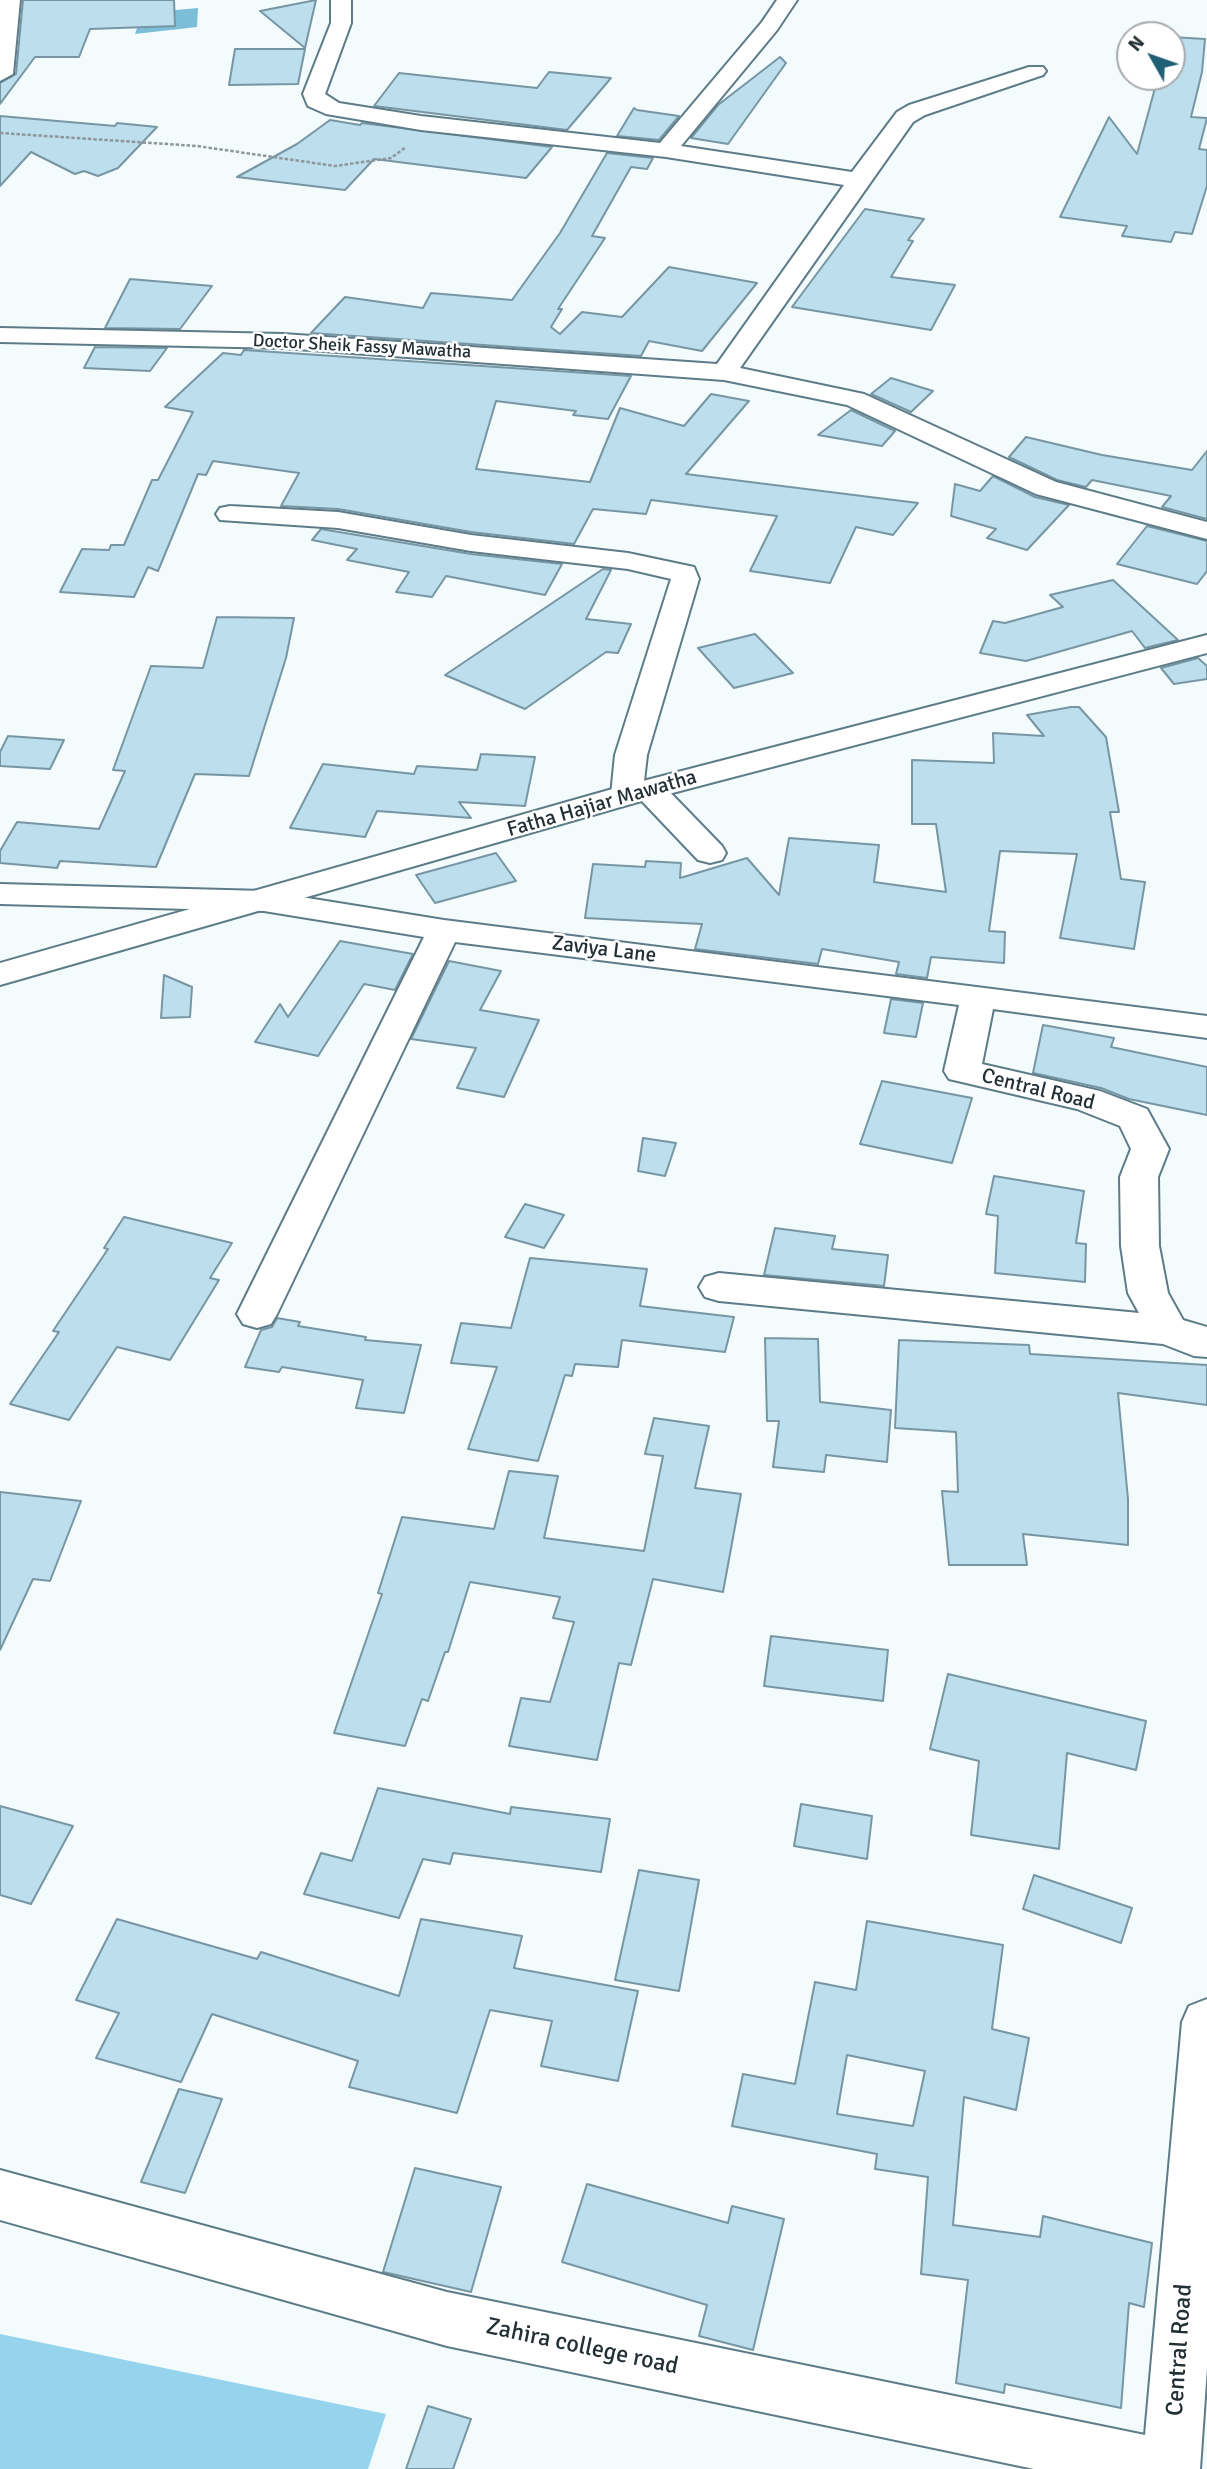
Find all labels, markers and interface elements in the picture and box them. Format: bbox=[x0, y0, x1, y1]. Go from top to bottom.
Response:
north arrow bbox=[1116, 21, 1186, 91]
text: N bbox=[1123, 31, 1150, 57]
street label: Doctor Sheik Fassy Mawatha bbox=[252, 330, 472, 364]
street label: Fatha Hajiar Mawatha bbox=[504, 765, 700, 843]
street label: Zaviya Lane bbox=[550, 931, 658, 969]
street label: Central Road bbox=[979, 1064, 1097, 1116]
street label: Central Road bbox=[1161, 2283, 1199, 2417]
street label: Zahira college road bbox=[483, 2313, 681, 2381]

